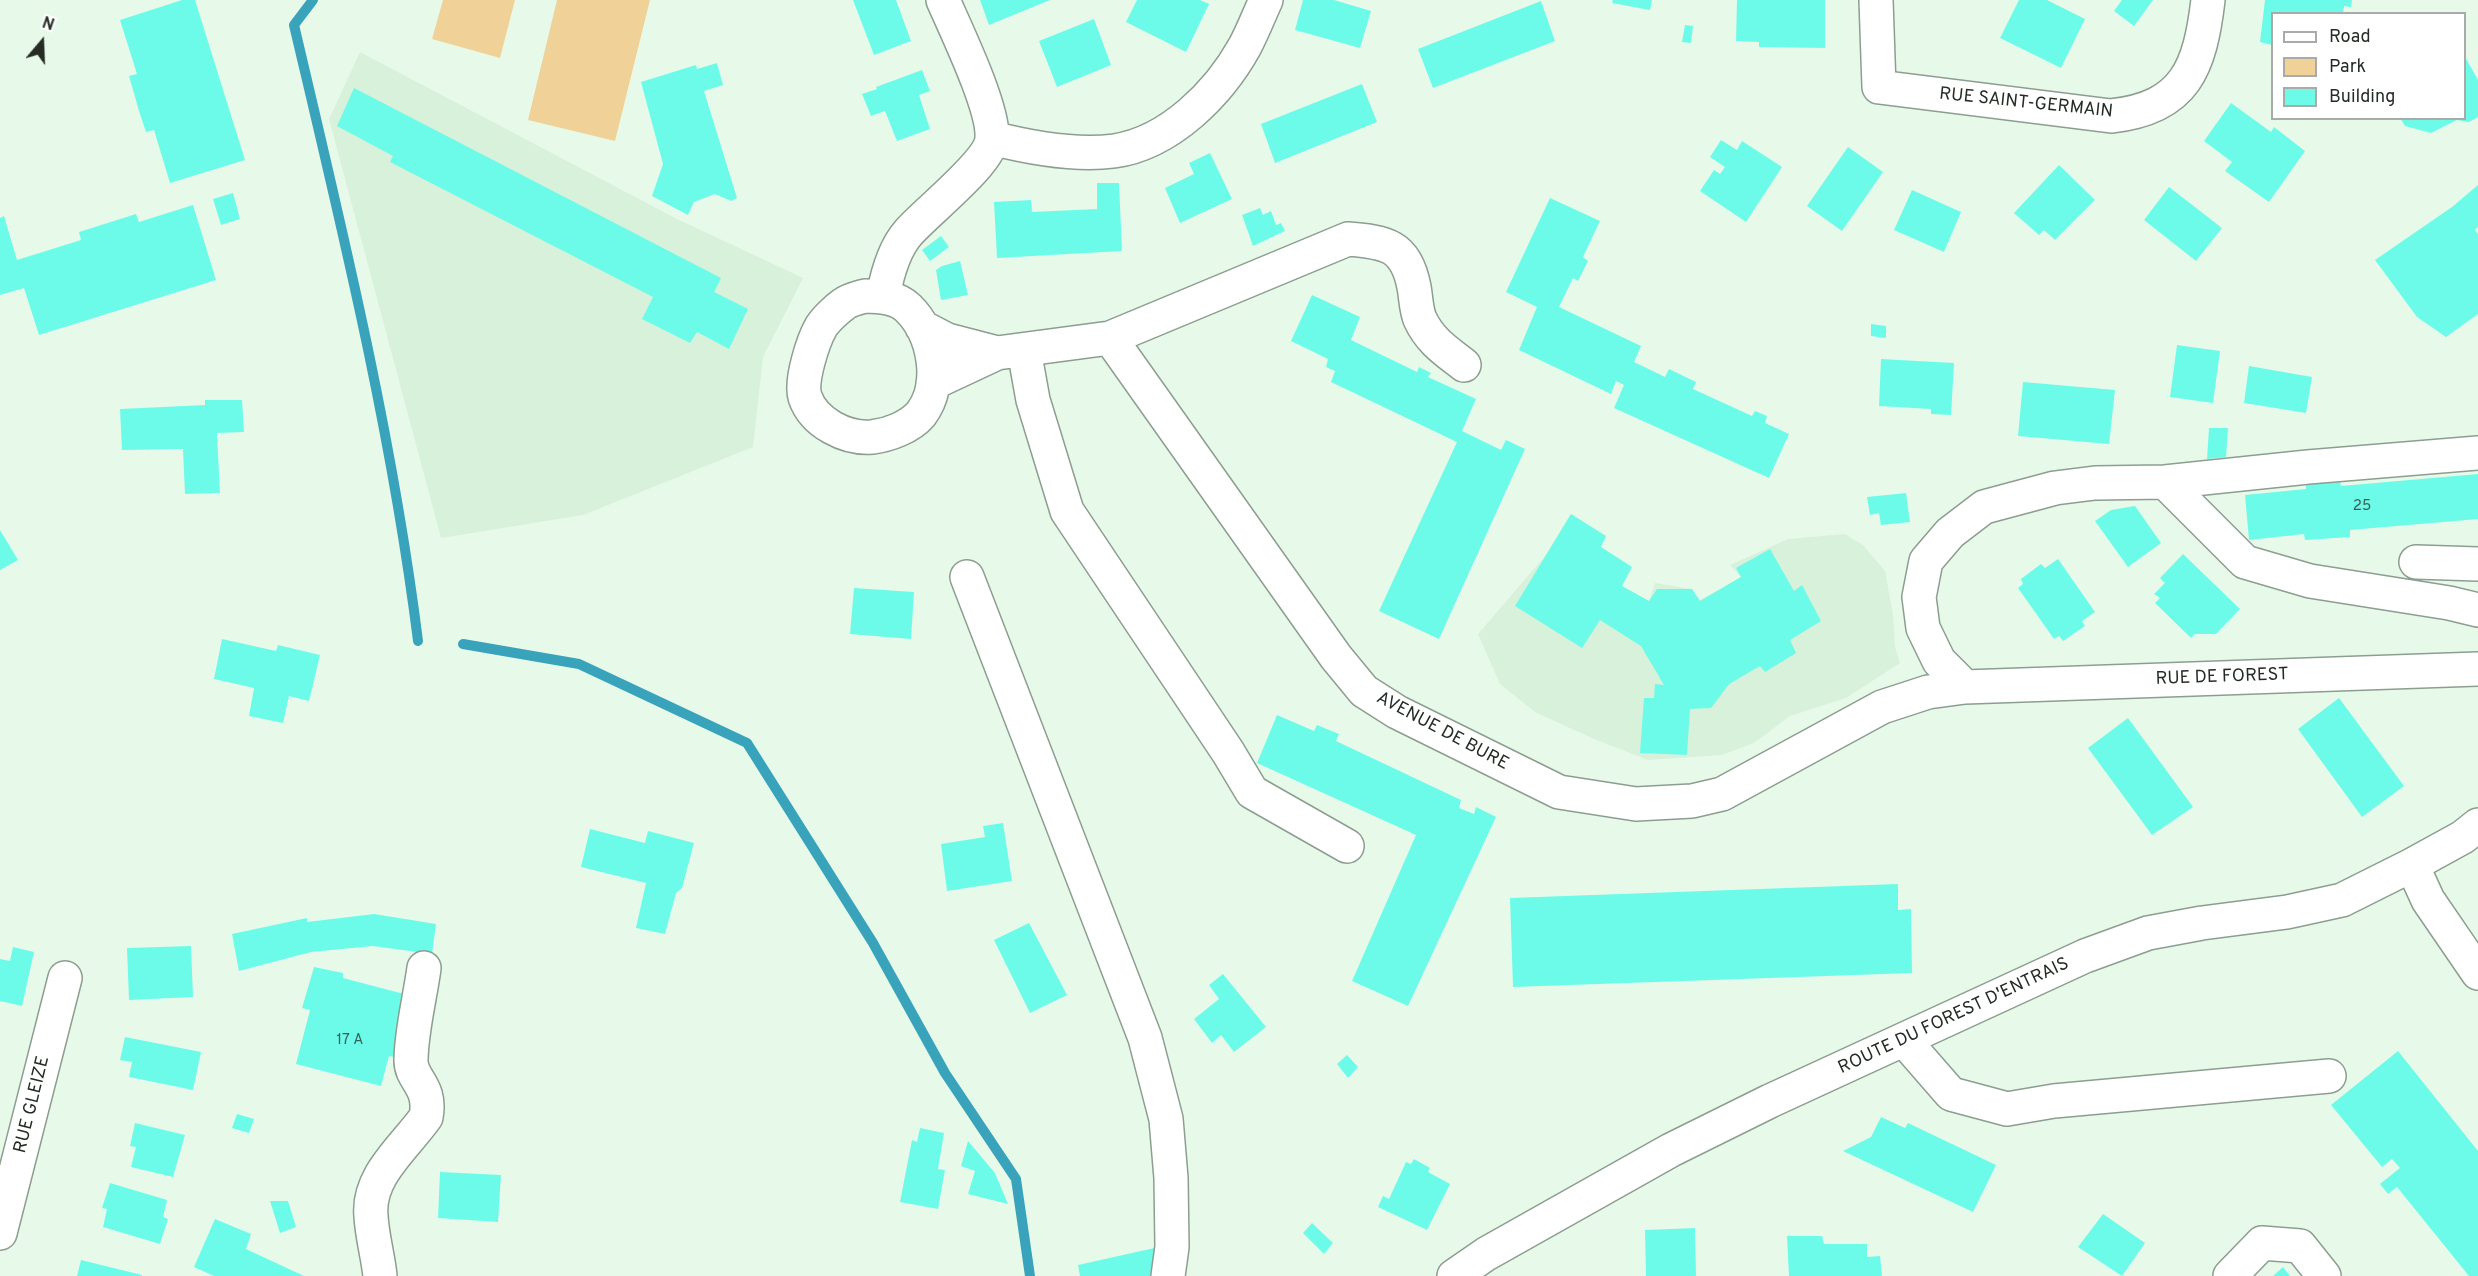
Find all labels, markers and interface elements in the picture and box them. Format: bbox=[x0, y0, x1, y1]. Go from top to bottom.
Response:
north arrow bbox=[12, 12, 72, 72]
legend bbox=[2271, 12, 2466, 120]
text: N bbox=[39, 14, 57, 36]
text: Road bbox=[2329, 26, 2371, 49]
text: Park bbox=[2329, 56, 2366, 79]
street label: RUE SAINT-GERMAIN bbox=[1938, 84, 2114, 124]
text: Building bbox=[2329, 86, 2395, 109]
house number: 25 bbox=[2353, 498, 2371, 516]
street label: RUE DE FOREST bbox=[2155, 665, 2289, 691]
street label: AVENUE DE BURE bbox=[1372, 688, 1512, 776]
street label: ROUTE DU FOREST D'ENTRAIS bbox=[1835, 954, 2073, 1080]
house number: 17 A bbox=[336, 1032, 364, 1050]
street label: RUE GLEIZE bbox=[11, 1054, 55, 1156]

